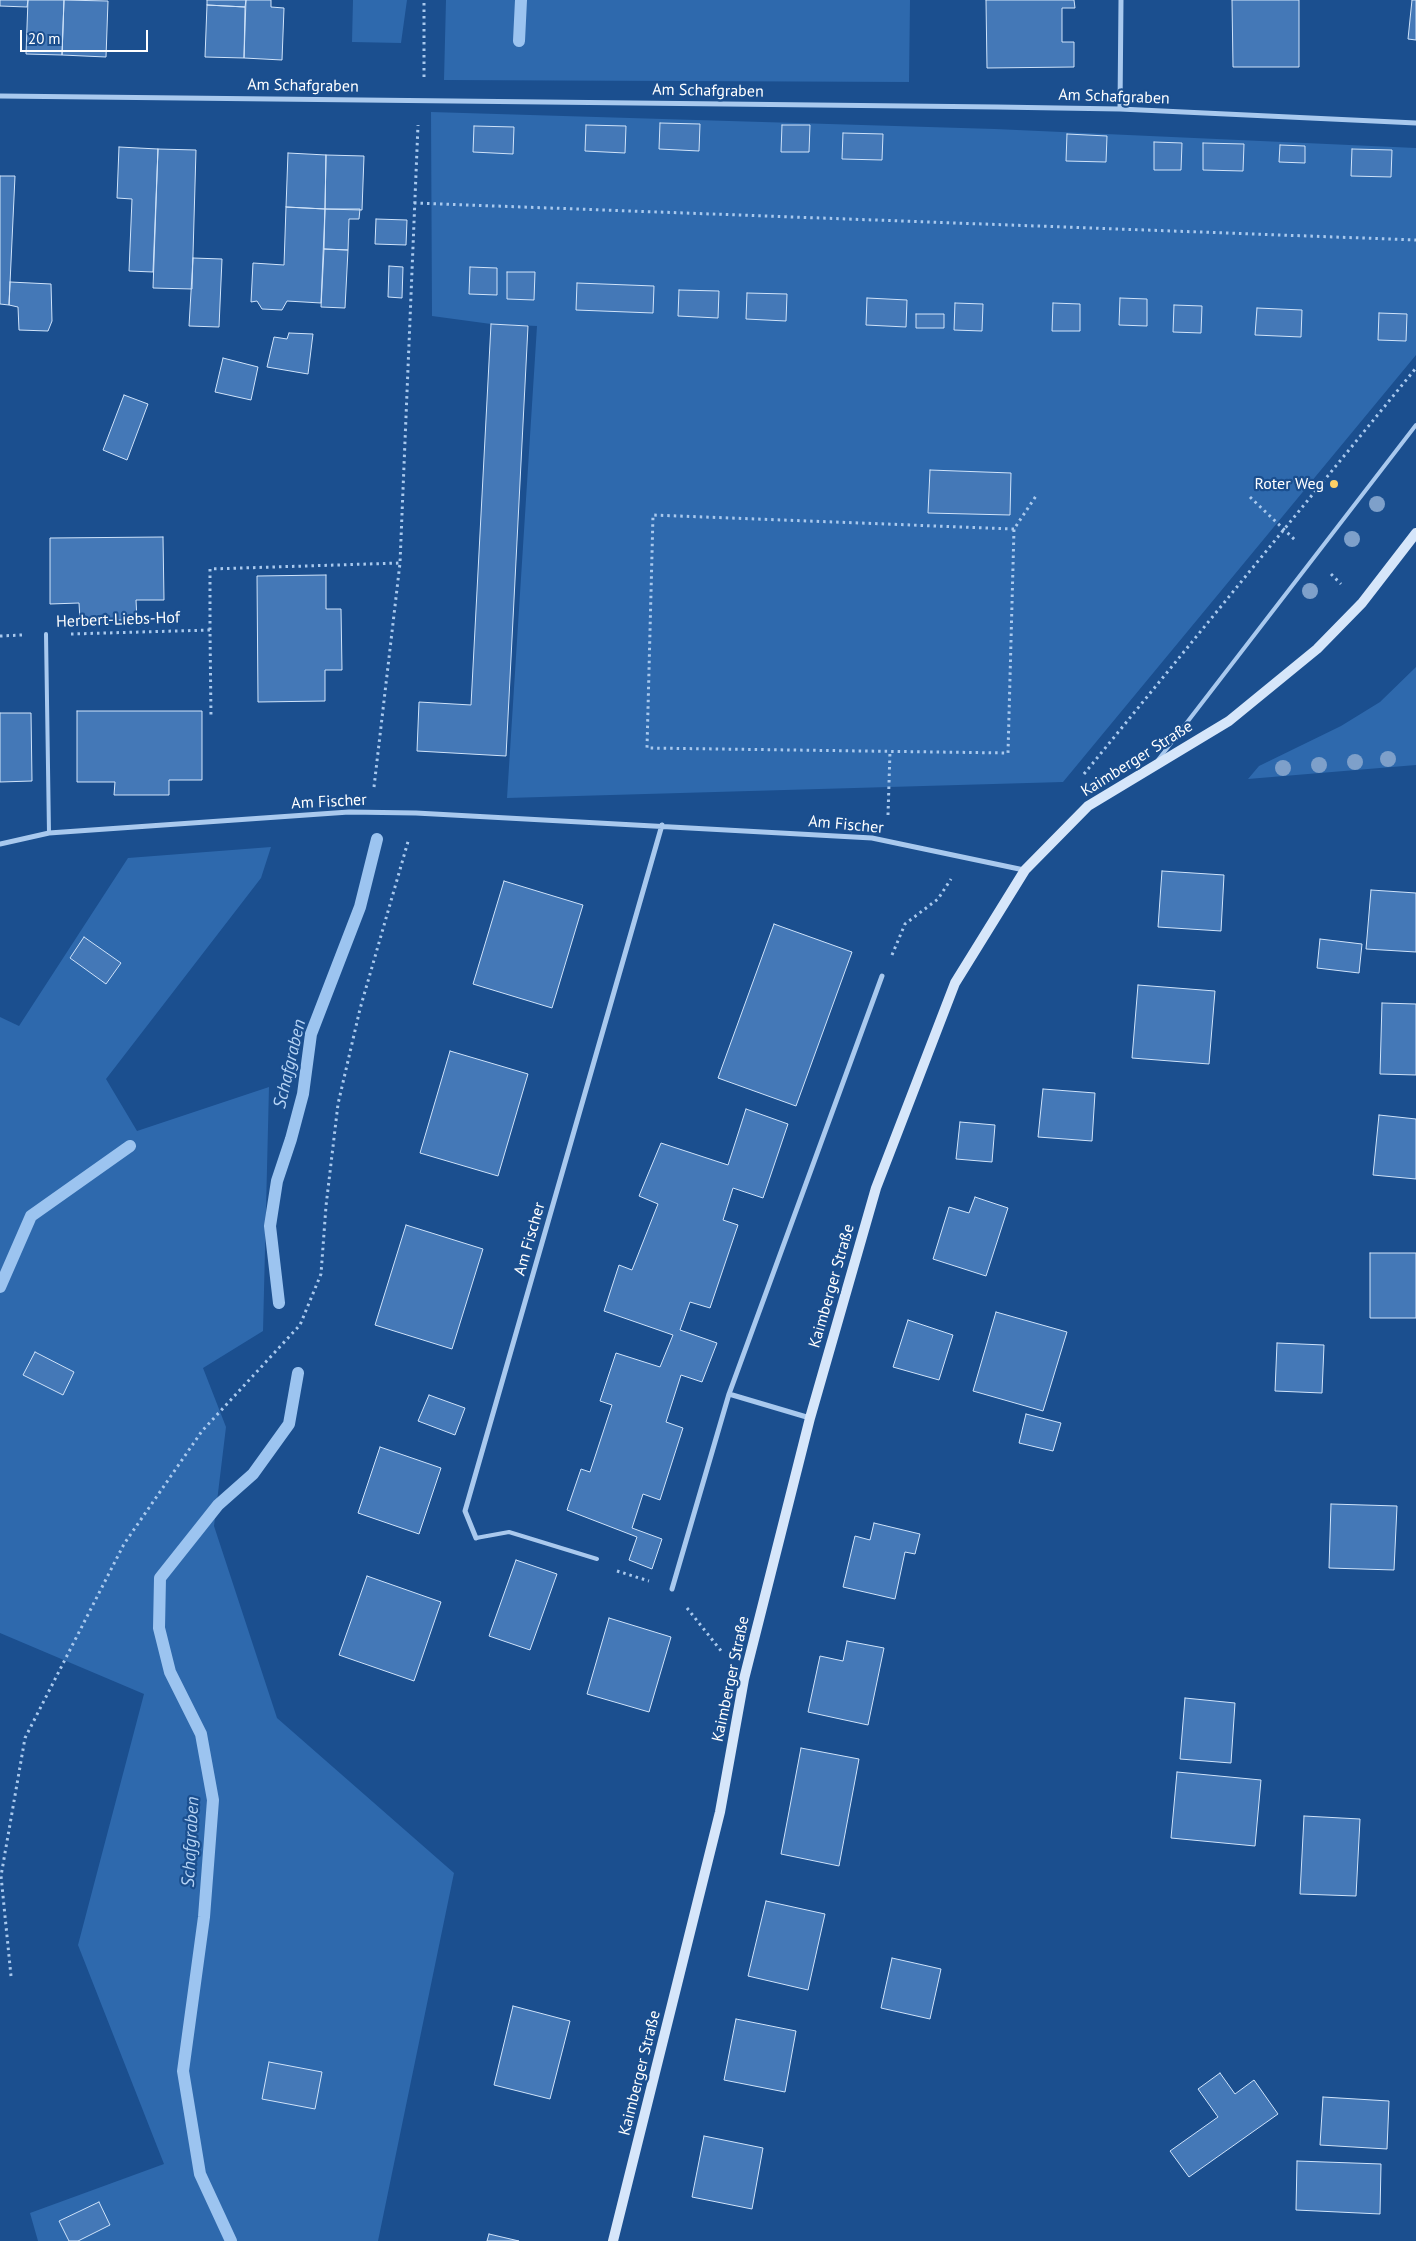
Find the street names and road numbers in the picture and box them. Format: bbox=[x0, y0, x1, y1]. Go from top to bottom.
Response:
street label: Am Schafgraben bbox=[247, 75, 359, 97]
street label: Am Schafgraben bbox=[652, 80, 764, 102]
street label: Am Schafgraben bbox=[1058, 85, 1170, 109]
street label: Herbert-Liebs-Hof bbox=[56, 608, 180, 632]
street label: Kaimberger Straße bbox=[1078, 717, 1196, 801]
street label: Am Fischer bbox=[291, 790, 367, 814]
street label: Am Fischer bbox=[808, 812, 884, 838]
street label: Am Fischer bbox=[510, 1200, 550, 1278]
street label: Kaimberger Straße bbox=[805, 1222, 859, 1350]
street label: Kaimberger Straße bbox=[708, 1614, 754, 1744]
street label: Kaimberger Straße bbox=[615, 2009, 665, 2137]

